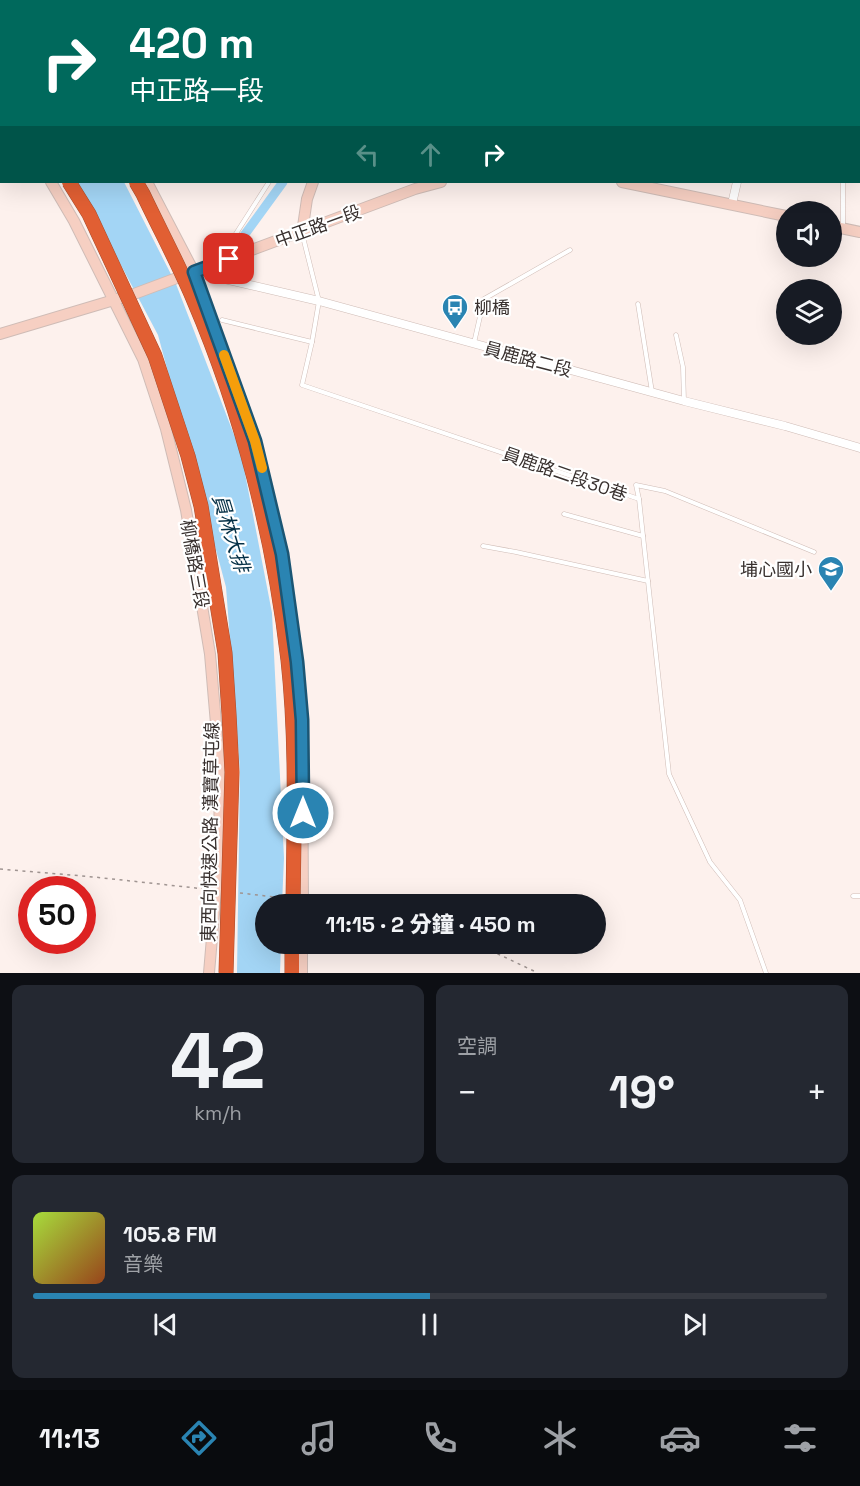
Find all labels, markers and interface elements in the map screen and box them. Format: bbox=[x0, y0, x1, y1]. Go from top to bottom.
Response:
text: 420 m bbox=[129, 17, 254, 70]
icon: right bbox=[30, 24, 108, 102]
text: 中正路一段 bbox=[129, 73, 264, 108]
icon: left bbox=[351, 138, 384, 171]
icon: ahead bbox=[414, 138, 447, 171]
icon: right bbox=[477, 138, 510, 171]
street label: 中正路一段 bbox=[272, 200, 364, 252]
map controls bbox=[776, 201, 842, 345]
button: sound bbox=[776, 201, 842, 267]
pin bbox=[203, 233, 254, 284]
icon: arrive bbox=[212, 242, 245, 275]
button: layers bbox=[776, 279, 842, 345]
bus stop icon: 柳橋 bbox=[440, 292, 470, 330]
place label: 柳橋 bbox=[474, 296, 510, 319]
street label: 員鹿路二段 bbox=[482, 336, 574, 382]
street label: 員鹿路二段30巷 bbox=[500, 442, 630, 506]
water label: 員林大排 bbox=[207, 491, 256, 578]
street label: 柳橋路三段 bbox=[176, 518, 214, 610]
school or university icon: 埔心國小 bbox=[816, 554, 846, 592]
place label: 埔心國小 bbox=[740, 558, 812, 581]
street label: 東西向快速公路 漢寶草屯線 bbox=[197, 722, 223, 942]
position arrow bbox=[271, 781, 335, 845]
speed limit sign: 50 bbox=[18, 876, 96, 954]
text: 11:15 · 2 分鐘 · 450 m bbox=[325, 910, 536, 938]
text: 42 bbox=[170, 1011, 266, 1111]
text: 空調 bbox=[457, 1033, 497, 1059]
text: 19° bbox=[609, 1064, 675, 1121]
text: − bbox=[457, 1072, 477, 1114]
text: + bbox=[807, 1072, 827, 1114]
text: km/h bbox=[194, 1100, 242, 1126]
text: 105.8 FM bbox=[123, 1220, 217, 1248]
text: 音樂 bbox=[123, 1251, 163, 1277]
icon: previous bbox=[149, 1308, 182, 1341]
icon: pause bbox=[413, 1308, 446, 1341]
icon: next bbox=[678, 1308, 711, 1341]
icon: directions bbox=[178, 1417, 220, 1459]
icon: music bbox=[298, 1417, 340, 1459]
icon: phone bbox=[419, 1417, 461, 1459]
icon: climate bbox=[539, 1417, 581, 1459]
icon: car bbox=[659, 1417, 701, 1459]
icon: filters bbox=[779, 1417, 821, 1459]
text: 11:13 bbox=[39, 1421, 100, 1456]

